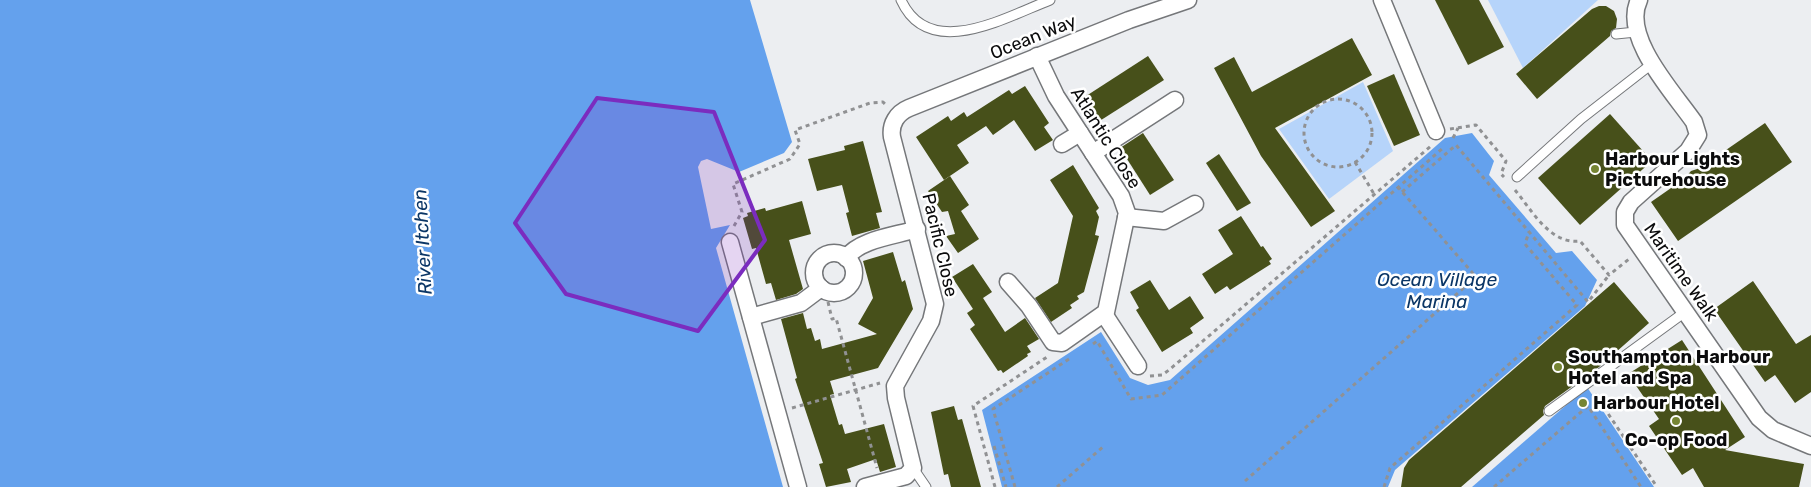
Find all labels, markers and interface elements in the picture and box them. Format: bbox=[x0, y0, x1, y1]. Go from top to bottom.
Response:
street label: Ocean Way bbox=[987, 10, 1079, 64]
street label: Atlantic Close bbox=[1066, 83, 1146, 193]
place label: Harbour Lights Picturehouse bbox=[1605, 148, 1740, 191]
marker: Harbour Lights Picturehouse bbox=[1589, 163, 1601, 175]
water label: River Itchen bbox=[408, 188, 437, 296]
street label: Pacific Close bbox=[917, 191, 963, 299]
street label: Maritime Walk bbox=[1639, 219, 1723, 326]
water label: Ocean Village Marina bbox=[1377, 268, 1497, 313]
place label: Southampton Harbour Hotel and Spa bbox=[1568, 346, 1770, 389]
marker: Southampton Harbour Hotel and Spa bbox=[1552, 361, 1564, 373]
place label: Harbour Hotel bbox=[1593, 392, 1719, 414]
marker: Harbour Hotel bbox=[1577, 397, 1589, 409]
marker: Co-op Food bbox=[1670, 415, 1682, 427]
place label: Co-op Food bbox=[1625, 429, 1727, 451]

